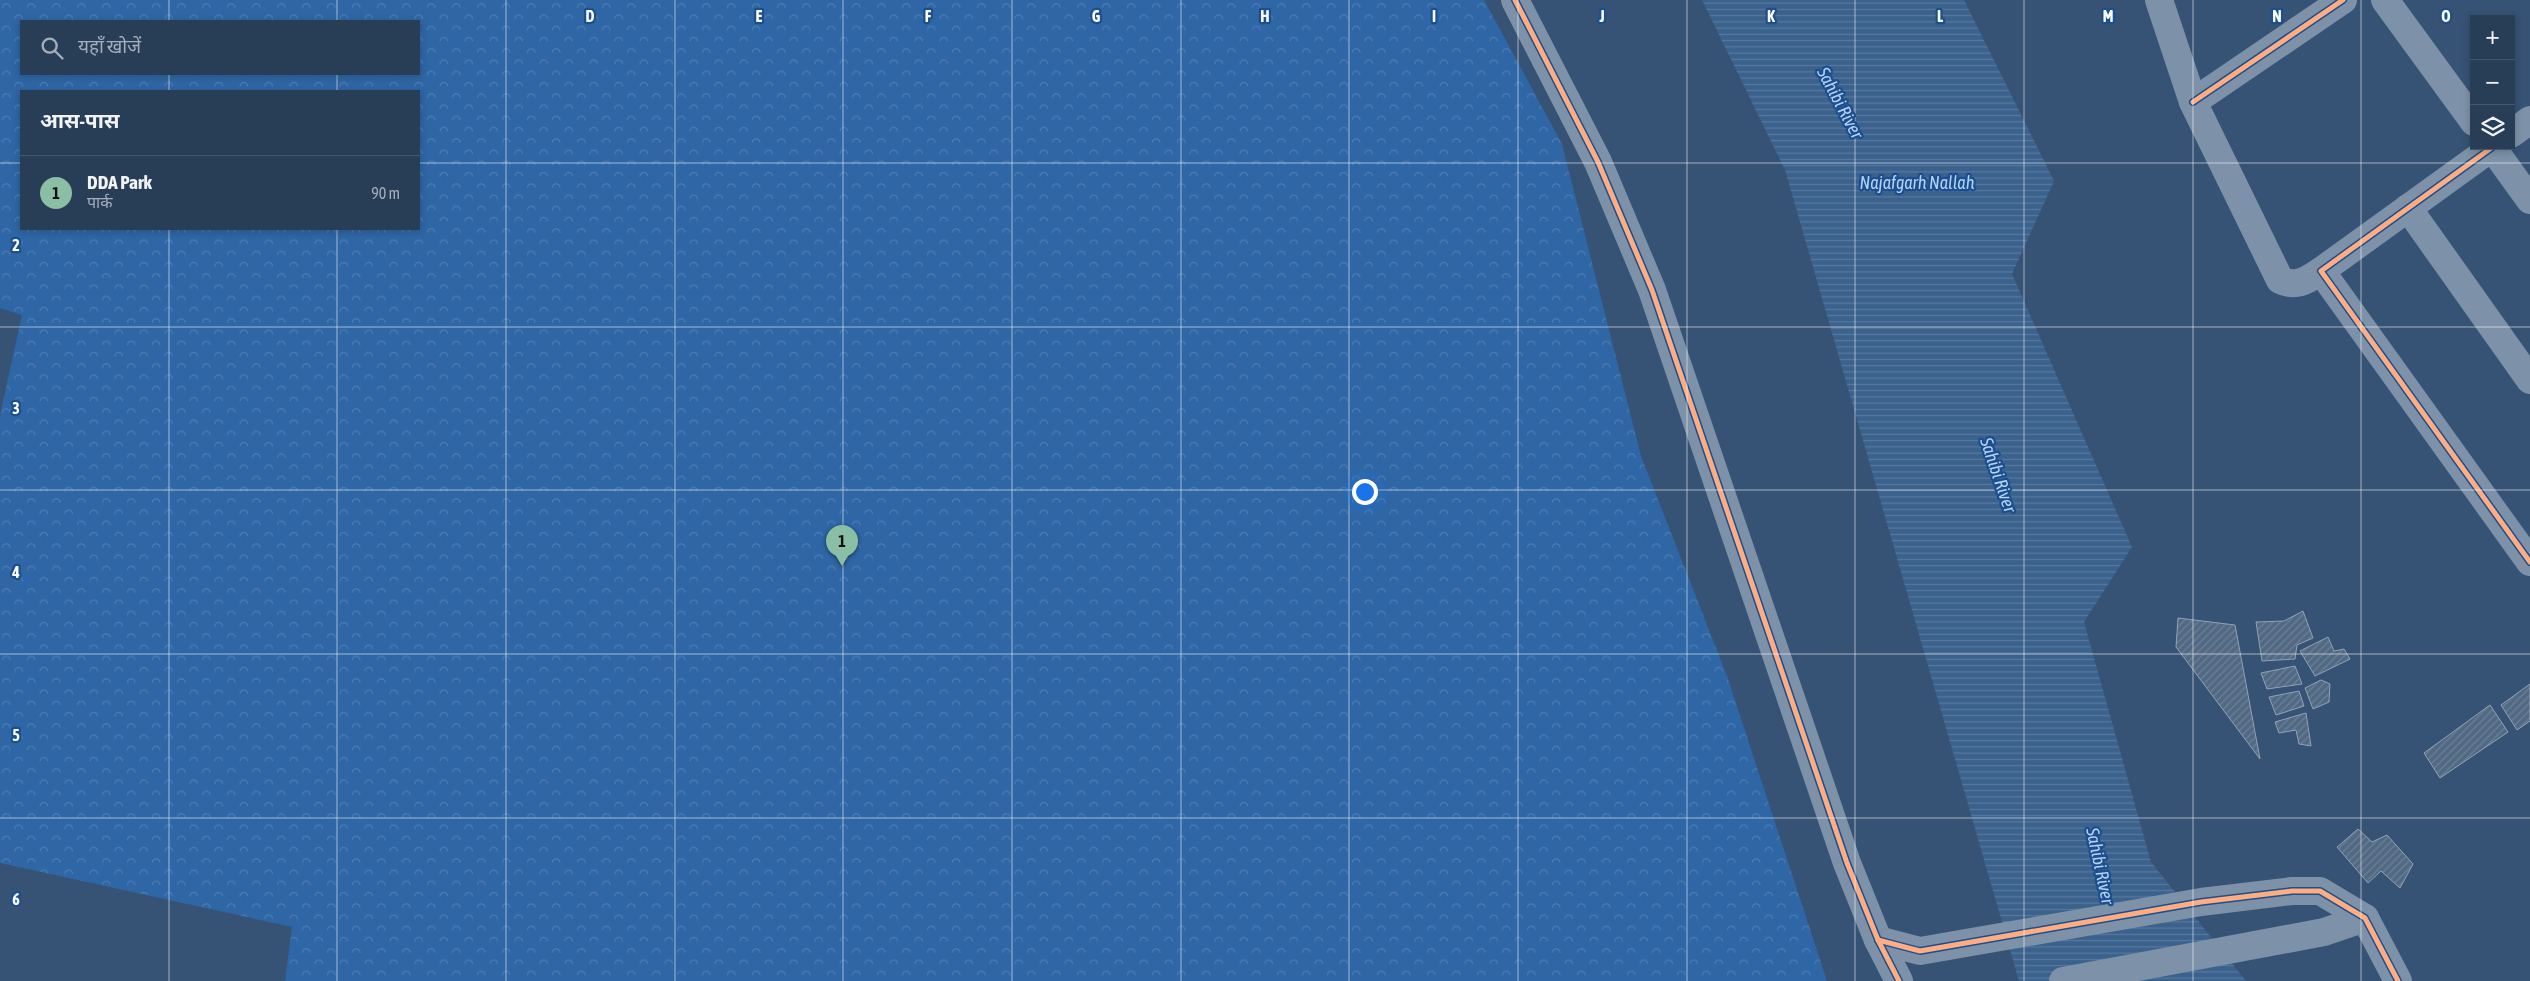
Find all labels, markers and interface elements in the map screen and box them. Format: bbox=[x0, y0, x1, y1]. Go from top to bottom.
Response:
text: D bbox=[586, 7, 595, 25]
text: E bbox=[756, 7, 763, 25]
text: F bbox=[925, 7, 932, 25]
text: G bbox=[1092, 7, 1101, 25]
text: H bbox=[1260, 7, 1270, 25]
text: I bbox=[1432, 7, 1436, 25]
text: J bbox=[1598, 7, 1605, 25]
text: K bbox=[1767, 7, 1775, 25]
text: L bbox=[1937, 7, 1944, 25]
text: M bbox=[2103, 7, 2113, 25]
text: N bbox=[2272, 7, 2282, 25]
text: O bbox=[2441, 7, 2451, 25]
map controls bbox=[2470, 15, 2515, 150]
button: + bbox=[2470, 15, 2515, 60]
search box bbox=[20, 20, 420, 75]
icon: search bbox=[38, 34, 66, 62]
text: यहाँ खोजें bbox=[78, 35, 141, 57]
button: − bbox=[2470, 60, 2515, 105]
water label: Sahibi River bbox=[1812, 63, 1868, 143]
button: layers bbox=[2470, 105, 2515, 150]
text: आस-पास bbox=[40, 108, 119, 132]
text: DDA Park bbox=[87, 171, 152, 193]
water label: Najafgarh Nallah bbox=[1860, 172, 1975, 193]
text: 1 bbox=[52, 184, 60, 202]
text: 90 m bbox=[371, 184, 400, 202]
text: पार्क bbox=[87, 193, 113, 211]
text: 2 bbox=[12, 236, 20, 254]
text: 3 bbox=[12, 399, 20, 417]
water label: Sahibi River bbox=[1976, 434, 2021, 516]
your location bbox=[1352, 479, 1378, 505]
pin: 1 bbox=[826, 525, 858, 566]
text: 4 bbox=[11, 563, 20, 581]
text: 5 bbox=[12, 726, 20, 744]
water label: Sahibi River bbox=[2082, 825, 2119, 907]
text: 6 bbox=[12, 890, 20, 908]

